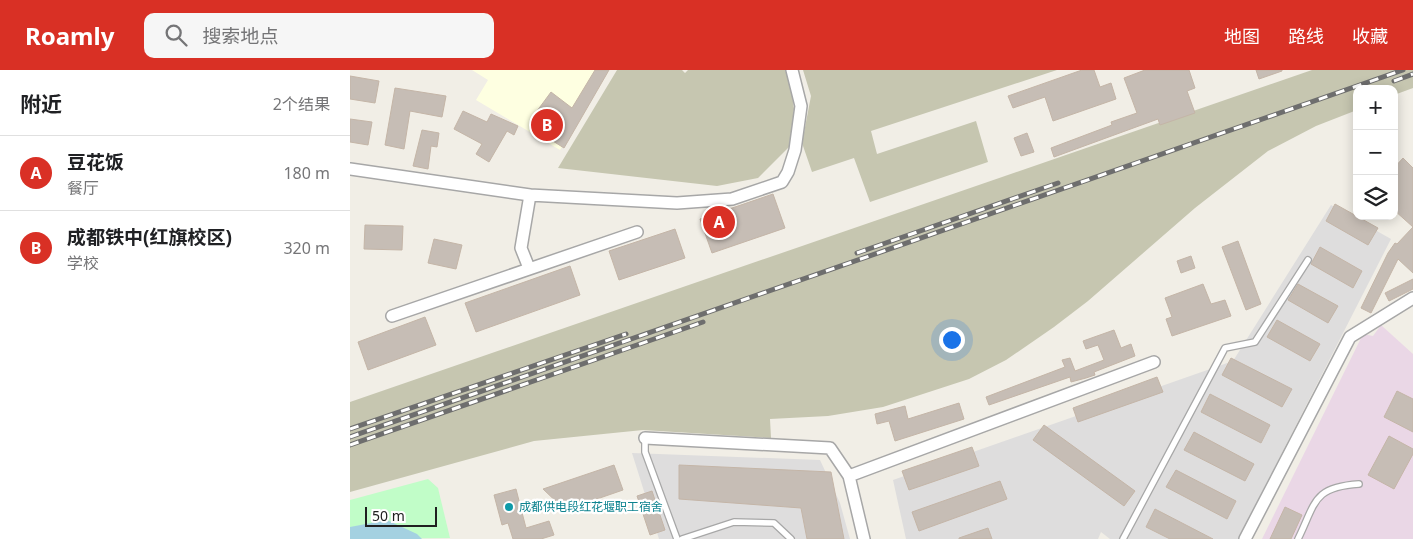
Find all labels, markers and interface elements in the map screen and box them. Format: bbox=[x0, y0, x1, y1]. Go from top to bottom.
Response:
search box bbox=[144, 13, 494, 58]
text: Roamly bbox=[25, 19, 114, 52]
icon: search bbox=[162, 21, 190, 49]
text: 搜索地点 bbox=[202, 23, 278, 49]
text: 地图 bbox=[1224, 24, 1260, 48]
text: 路线 bbox=[1288, 24, 1324, 48]
text: 收藏 bbox=[1352, 24, 1388, 48]
map controls bbox=[1353, 85, 1398, 220]
button: + bbox=[1353, 85, 1398, 130]
text: 附近 bbox=[20, 90, 62, 118]
text: 2个结果 bbox=[273, 93, 330, 115]
pin: B bbox=[531, 106, 563, 144]
button: − bbox=[1353, 130, 1398, 175]
text: 豆花饭 bbox=[67, 149, 124, 175]
text: A bbox=[30, 162, 42, 184]
text: 180 m bbox=[283, 162, 330, 184]
button: layers bbox=[1353, 175, 1398, 220]
text: 餐厅 bbox=[67, 177, 99, 199]
pin: A bbox=[703, 203, 735, 241]
text: 成都铁中(红旗校区) bbox=[67, 224, 232, 250]
text: B bbox=[31, 237, 41, 259]
text: 320 m bbox=[283, 237, 330, 259]
text: 学校 bbox=[67, 252, 99, 274]
your location bbox=[939, 327, 965, 353]
place label: 成都供电段红花堰职工宿舍 bbox=[519, 498, 663, 515]
marker: 成都供电段红花堰职工宿舍 bbox=[503, 501, 515, 513]
scale bar bbox=[365, 504, 438, 527]
text: 50 m bbox=[372, 506, 405, 525]

